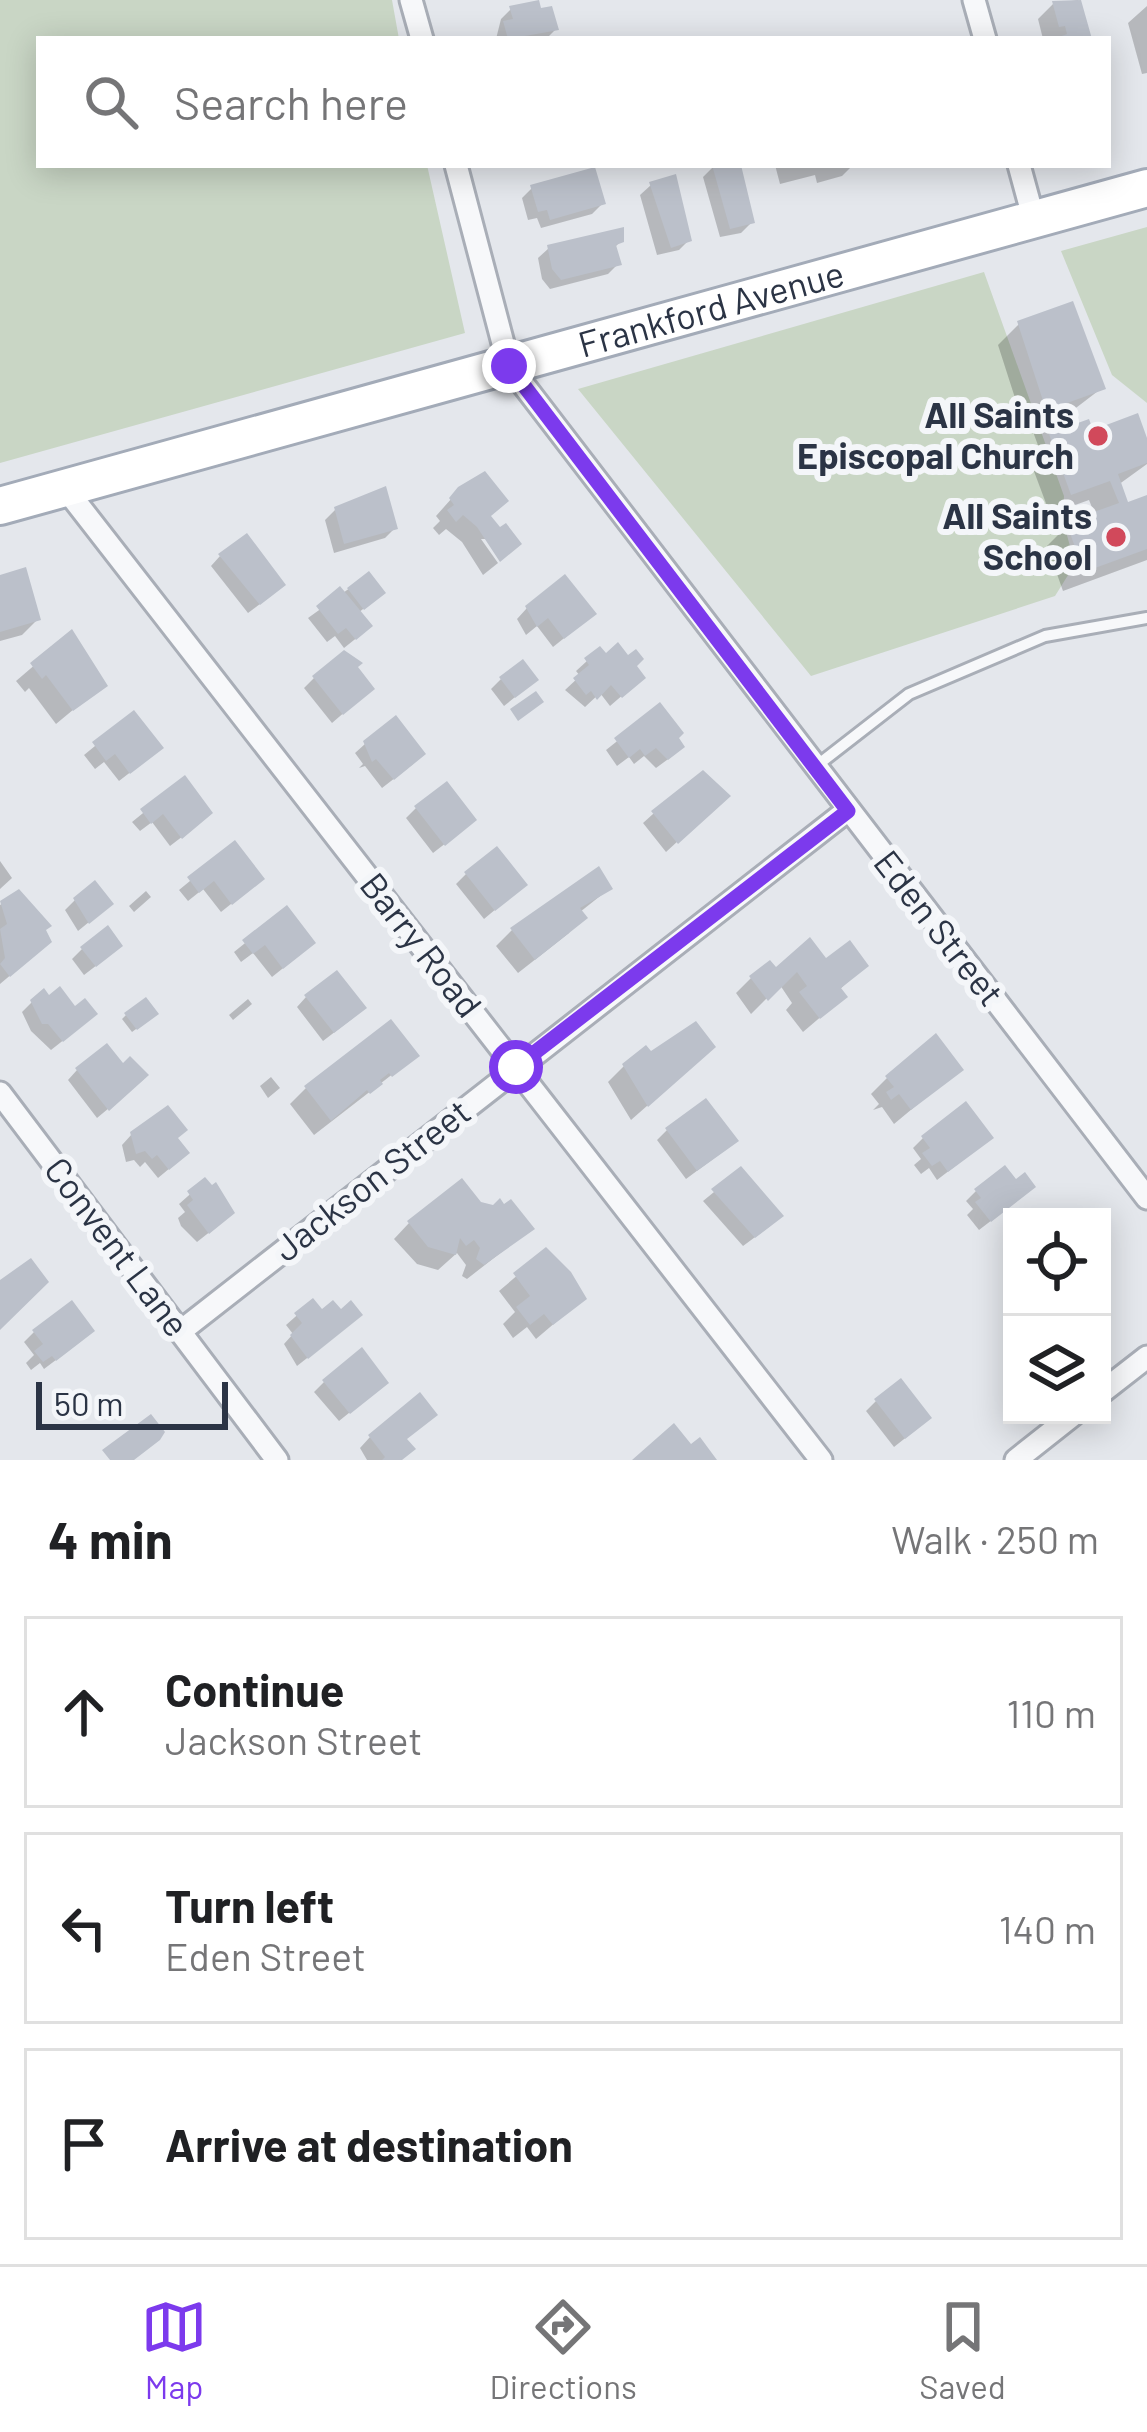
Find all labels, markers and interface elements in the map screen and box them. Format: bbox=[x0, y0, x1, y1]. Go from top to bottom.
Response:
search box bbox=[36, 36, 1111, 168]
icon: search bbox=[78, 69, 144, 135]
text: Search here bbox=[174, 75, 408, 129]
street label: Frankford Avenue bbox=[573, 250, 848, 365]
route end bbox=[482, 339, 536, 393]
place label: All Saints Episcopal Church bbox=[797, 392, 1074, 476]
marker: All Saints Episcopal Church bbox=[1085, 423, 1111, 449]
place label: All Saints School bbox=[942, 493, 1092, 577]
marker: All Saints School bbox=[1103, 524, 1129, 550]
street label: Eden Street bbox=[866, 841, 1014, 1013]
street label: Barry Road bbox=[352, 863, 492, 1025]
route start bbox=[489, 1040, 543, 1094]
street label: Jackson Street bbox=[264, 1089, 478, 1269]
street label: Convent Lane bbox=[37, 1148, 199, 1344]
map controls bbox=[1003, 1208, 1111, 1424]
button: locate bbox=[1003, 1208, 1111, 1316]
button: layers bbox=[1003, 1316, 1111, 1424]
scale bar bbox=[36, 1376, 228, 1429]
text: 50 m bbox=[54, 1383, 124, 1423]
text: 4 min bbox=[48, 1508, 173, 1569]
text: Walk · 250 m bbox=[891, 1515, 1099, 1562]
text: Continue bbox=[165, 1662, 344, 1716]
icon: ahead bbox=[51, 1679, 117, 1745]
text: 110 m bbox=[1006, 1689, 1096, 1736]
text: Jackson Street bbox=[165, 1716, 422, 1763]
text: Turn left bbox=[165, 1878, 334, 1932]
icon: left bbox=[51, 1895, 117, 1961]
text: 140 m bbox=[999, 1905, 1096, 1952]
text: Eden Street bbox=[165, 1932, 366, 1979]
icon: arrive bbox=[51, 2111, 117, 2177]
text: Arrive at destination bbox=[165, 2117, 573, 2171]
tab: Map bbox=[141, 2294, 207, 2406]
tab: Directions bbox=[489, 2294, 637, 2406]
tab: Saved bbox=[919, 2294, 1006, 2406]

